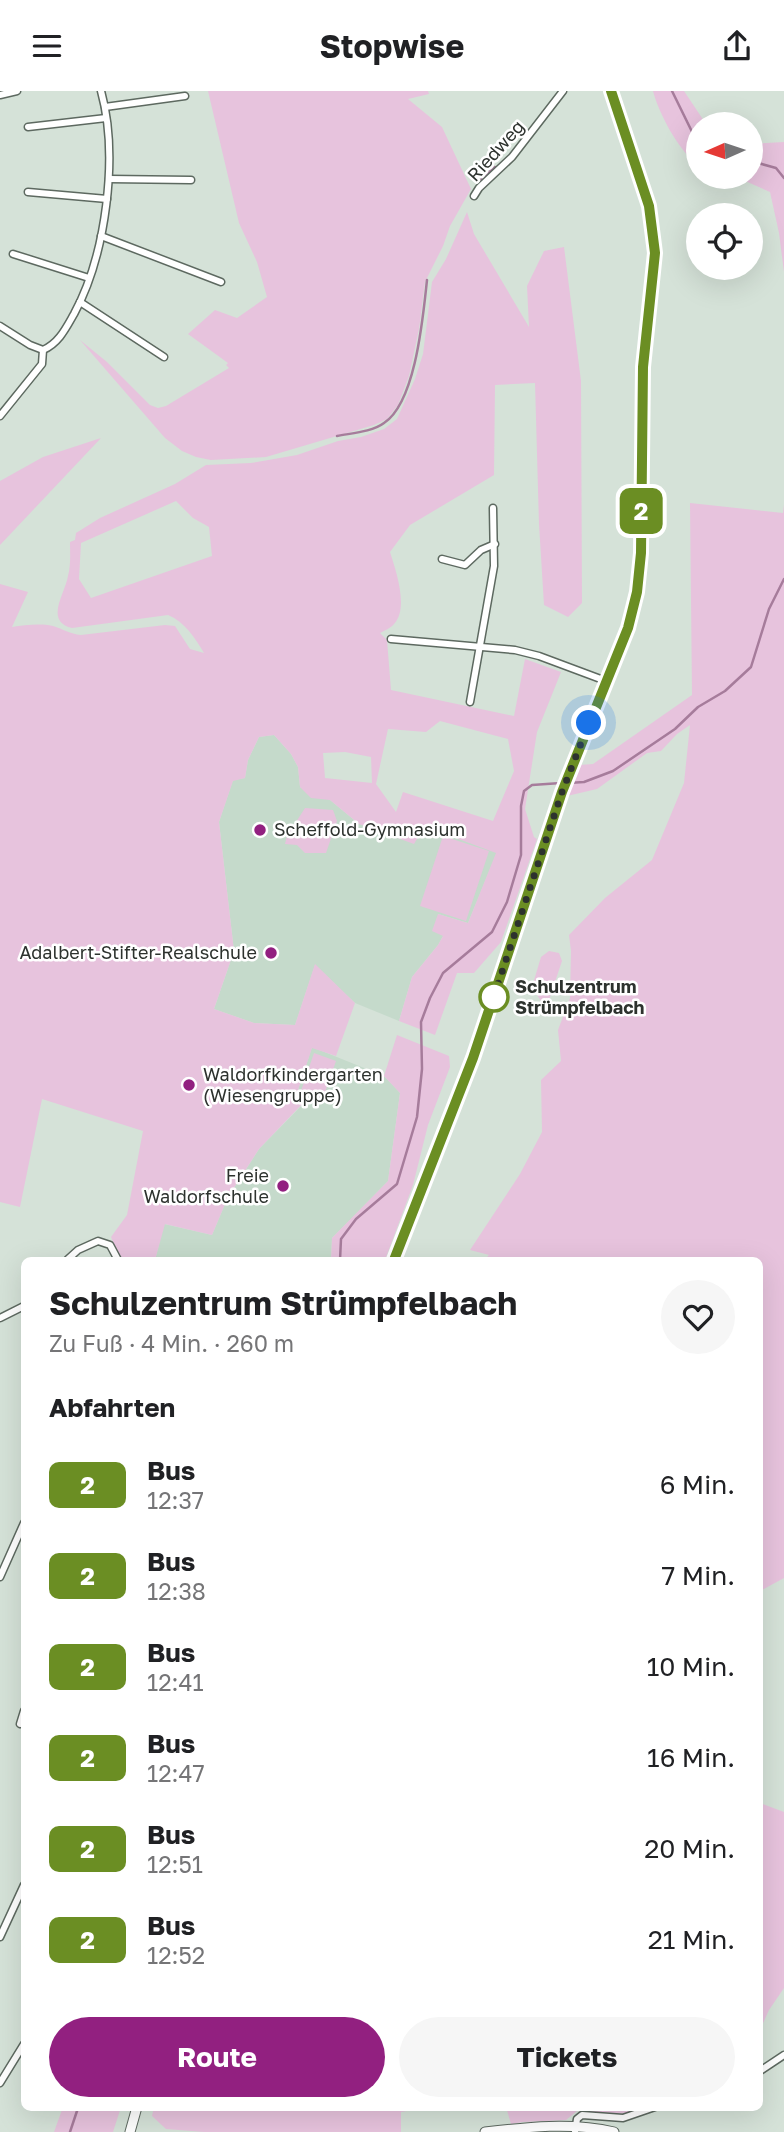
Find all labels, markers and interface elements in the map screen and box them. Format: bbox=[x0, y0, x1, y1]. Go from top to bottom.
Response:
icon: menu bbox=[28, 27, 66, 65]
text: Stopwise bbox=[320, 27, 464, 65]
icon: share bbox=[718, 27, 756, 65]
north arrow bbox=[686, 112, 763, 189]
map controls bbox=[686, 112, 763, 280]
street label: Riedweg bbox=[462, 115, 528, 185]
button: locate bbox=[686, 203, 763, 280]
line badge: 2 bbox=[618, 488, 664, 534]
text: 2 bbox=[634, 496, 648, 525]
your location bbox=[571, 705, 606, 740]
place label: Scheffold-Gymnasium bbox=[274, 818, 465, 840]
marker: Scheffold-Gymnasium bbox=[252, 822, 268, 838]
place label: Adalbert-Stifter-Realschule bbox=[19, 941, 257, 963]
marker: Adalbert-Stifter-Realschule bbox=[263, 945, 279, 961]
place label: Schulzentrum Strümpfelbach bbox=[515, 975, 645, 1018]
marker: Schulzentrum Strümpfelbach bbox=[479, 982, 509, 1012]
place label: Waldorfkindergarten (Wiesengruppe) bbox=[203, 1063, 383, 1106]
marker: Waldorfkindergarten (Wiesengruppe) bbox=[181, 1077, 197, 1093]
place label: Freie Waldorfschule bbox=[144, 1164, 269, 1207]
marker: Freie Waldorfschule bbox=[275, 1178, 291, 1194]
button: heart bbox=[661, 1280, 735, 1354]
text: Schulzentrum Strümpfelbach bbox=[49, 1283, 517, 1322]
text: Zu Fuß · 4 Min. · 260 m bbox=[49, 1329, 294, 1357]
text: Abfahrten bbox=[49, 1392, 175, 1423]
text: Bus bbox=[147, 1455, 195, 1486]
text: 6 Min. bbox=[660, 1469, 735, 1500]
text: 2 bbox=[80, 1470, 95, 1499]
text: 12:37 bbox=[147, 1486, 204, 1514]
text: Bus bbox=[147, 1546, 195, 1577]
text: 7 Min. bbox=[662, 1560, 735, 1591]
text: 2 bbox=[80, 1561, 95, 1590]
text: 12:38 bbox=[147, 1577, 206, 1605]
text: Bus bbox=[147, 1637, 195, 1668]
text: 10 Min. bbox=[647, 1651, 735, 1682]
text: 2 bbox=[80, 1652, 95, 1681]
text: 12:41 bbox=[147, 1668, 204, 1696]
text: Bus bbox=[147, 1728, 195, 1759]
text: 16 Min. bbox=[647, 1742, 735, 1773]
text: 2 bbox=[80, 1743, 95, 1772]
text: 12:47 bbox=[147, 1759, 205, 1787]
text: Bus bbox=[147, 1819, 195, 1850]
text: 20 Min. bbox=[644, 1833, 735, 1864]
text: 2 bbox=[80, 1834, 95, 1863]
text: 12:51 bbox=[147, 1850, 203, 1878]
text: Bus bbox=[147, 1910, 195, 1941]
text: 21 Min. bbox=[648, 1924, 735, 1955]
text: 2 bbox=[80, 1925, 95, 1954]
text: 12:52 bbox=[147, 1941, 205, 1969]
button: Route bbox=[49, 2017, 385, 2097]
button: Tickets bbox=[399, 2017, 735, 2097]

